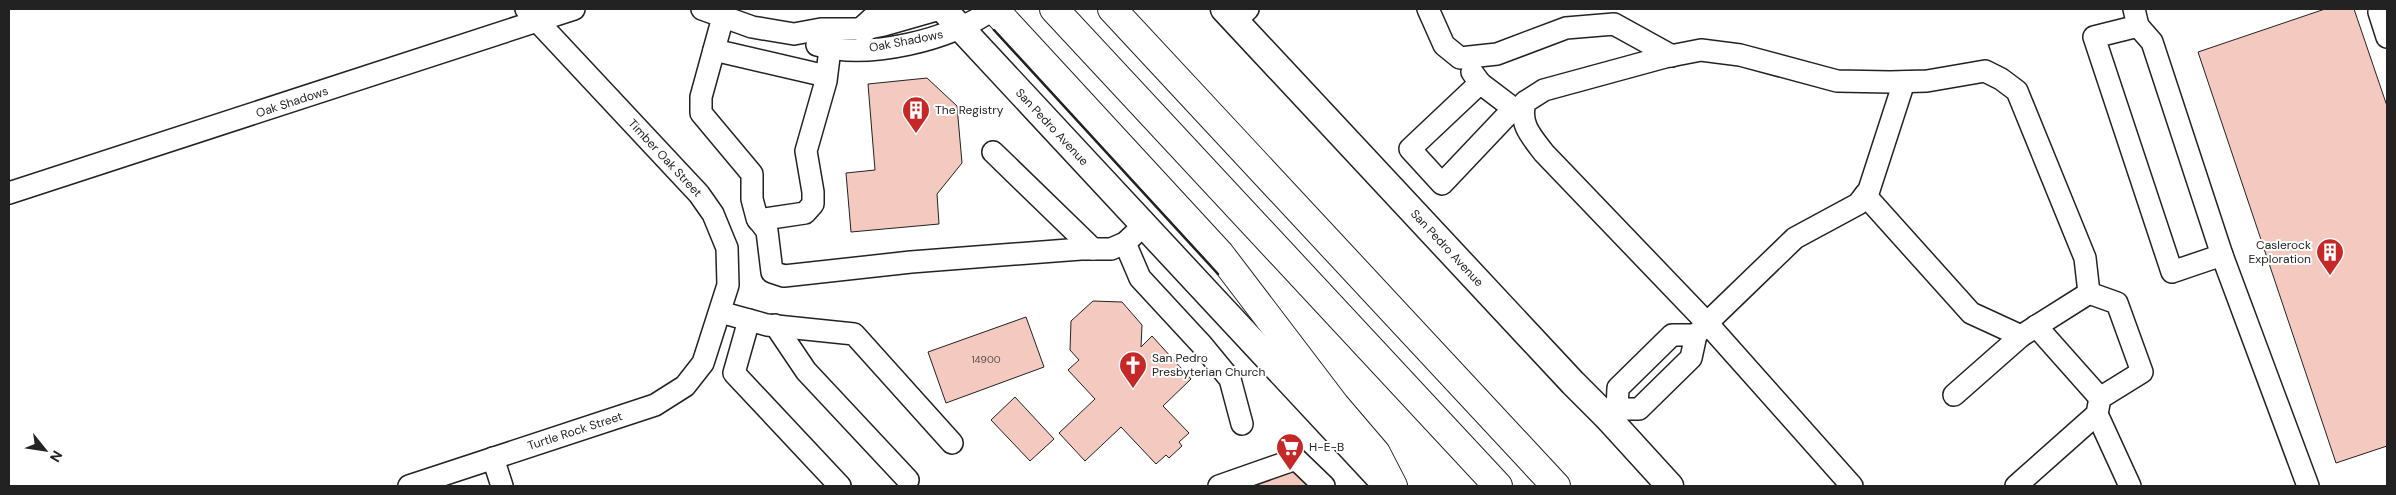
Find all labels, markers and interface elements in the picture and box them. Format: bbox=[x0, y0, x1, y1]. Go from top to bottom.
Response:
street label: Oak Shadows bbox=[868, 26, 944, 56]
street label: Oak Shadows bbox=[254, 83, 330, 121]
street label: San Pedro Avenue bbox=[1012, 85, 1092, 169]
building icon: The Registry bbox=[901, 95, 931, 134]
place label: The Registry bbox=[935, 102, 1004, 118]
street label: Timber Oak Street bbox=[625, 115, 706, 201]
street label: San Pedro Avenue bbox=[1407, 206, 1487, 290]
place label: Caslerock Exploration bbox=[2249, 237, 2311, 267]
building icon: Caslerock Exploration bbox=[2315, 237, 2345, 276]
church icon: San Pedro Presbyterian Church bbox=[1118, 350, 1148, 389]
place label: San Pedro Presbyterian Church bbox=[1152, 350, 1265, 380]
house number: 14900 bbox=[971, 353, 1001, 366]
street label: Turtle Rock Street bbox=[526, 408, 625, 454]
north arrow bbox=[20, 425, 70, 475]
supermarket icon: H-E-B bbox=[1275, 432, 1305, 471]
place label: H-E-B bbox=[1309, 439, 1344, 455]
text: N bbox=[46, 448, 67, 465]

